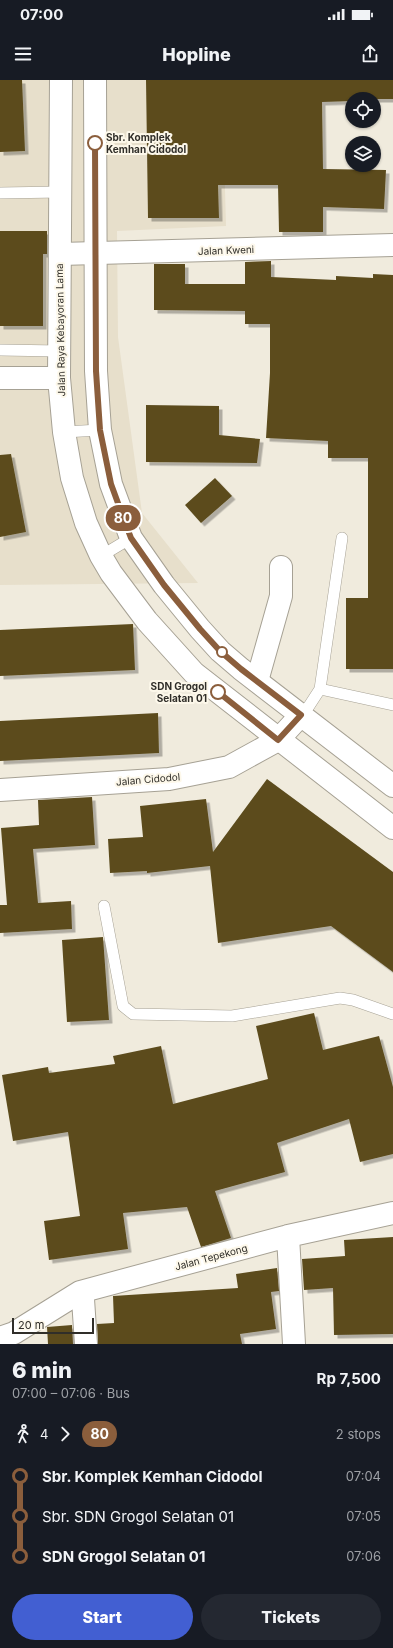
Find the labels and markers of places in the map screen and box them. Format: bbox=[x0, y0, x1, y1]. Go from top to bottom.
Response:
place label: Sbr. Komplek Kemhan Cidodol bbox=[106, 131, 186, 155]
marker: Sbr. Komplek Kemhan Cidodol bbox=[87, 135, 103, 151]
unlabelled marker bbox=[216, 646, 228, 658]
place label: SDN Grogol Selatan 01 bbox=[151, 680, 207, 704]
marker: SDN Grogol Selatan 01 bbox=[210, 684, 226, 700]

